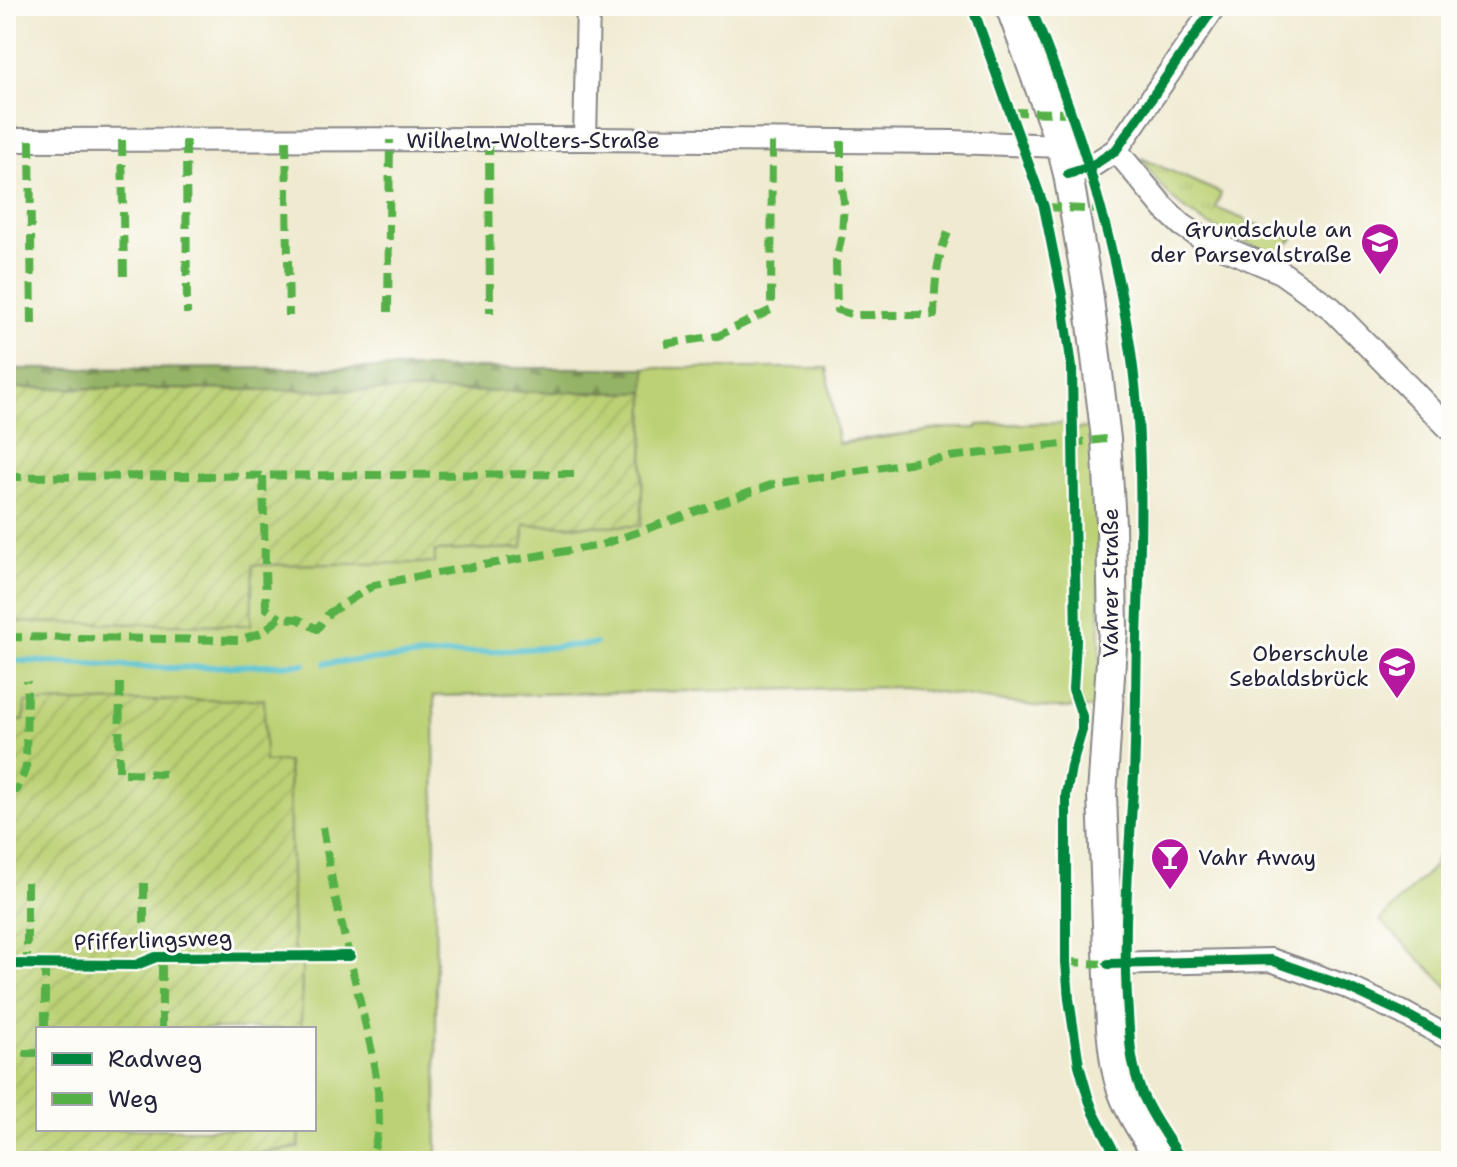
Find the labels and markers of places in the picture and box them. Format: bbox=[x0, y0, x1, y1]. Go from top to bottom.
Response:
place label: Grundschule an der Parsevalstraße bbox=[1150, 215, 1352, 269]
school or university icon: Grundschule an der Parsevalstraße bbox=[1359, 221, 1401, 276]
place label: Oberschule Sebaldsbrück bbox=[1229, 639, 1369, 693]
school or university icon: Oberschule Sebaldsbrück bbox=[1376, 645, 1418, 700]
bar icon: Vahr Away bbox=[1149, 836, 1191, 891]
place label: Vahr Away bbox=[1198, 843, 1316, 872]

